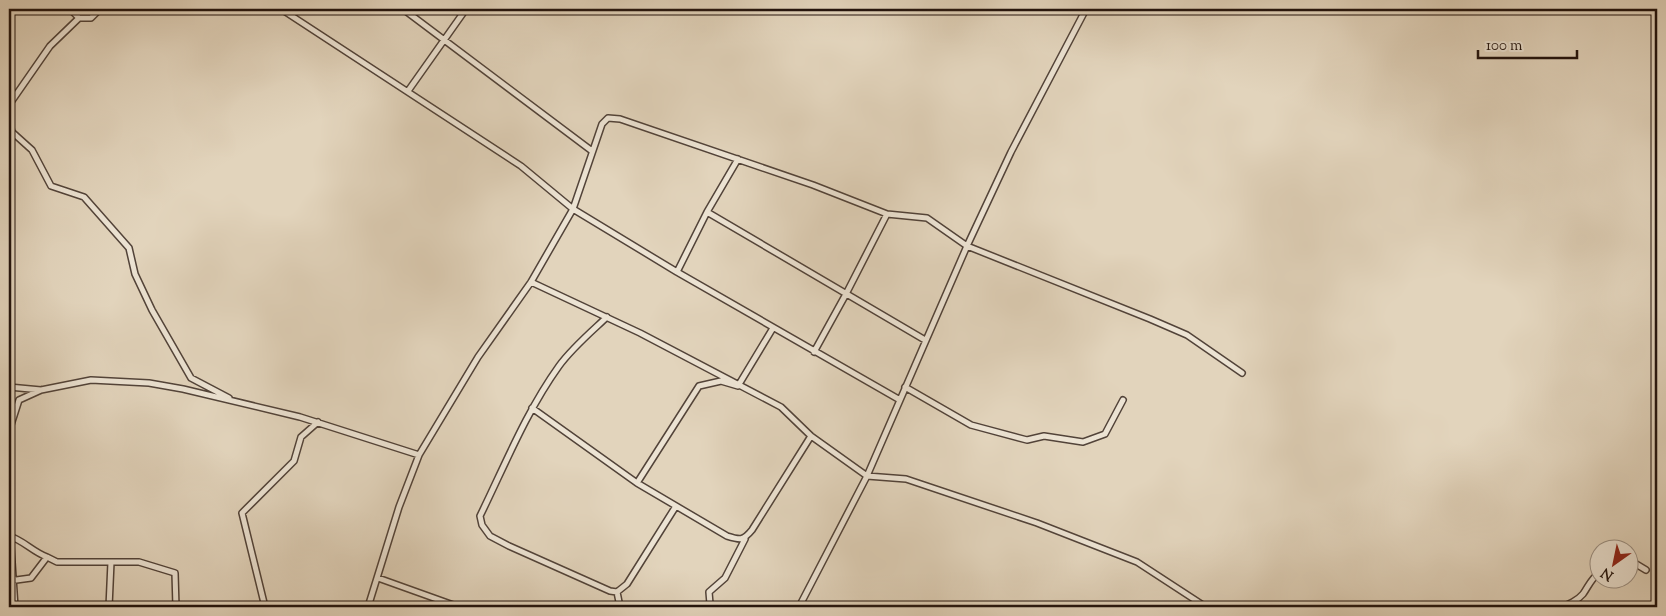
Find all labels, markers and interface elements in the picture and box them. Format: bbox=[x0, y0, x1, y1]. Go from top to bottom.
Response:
scale bar bbox=[1478, 28, 1577, 60]
text: 100 m bbox=[1486, 36, 1523, 57]
north arrow bbox=[1588, 538, 1638, 588]
text: N bbox=[1598, 562, 1618, 585]

